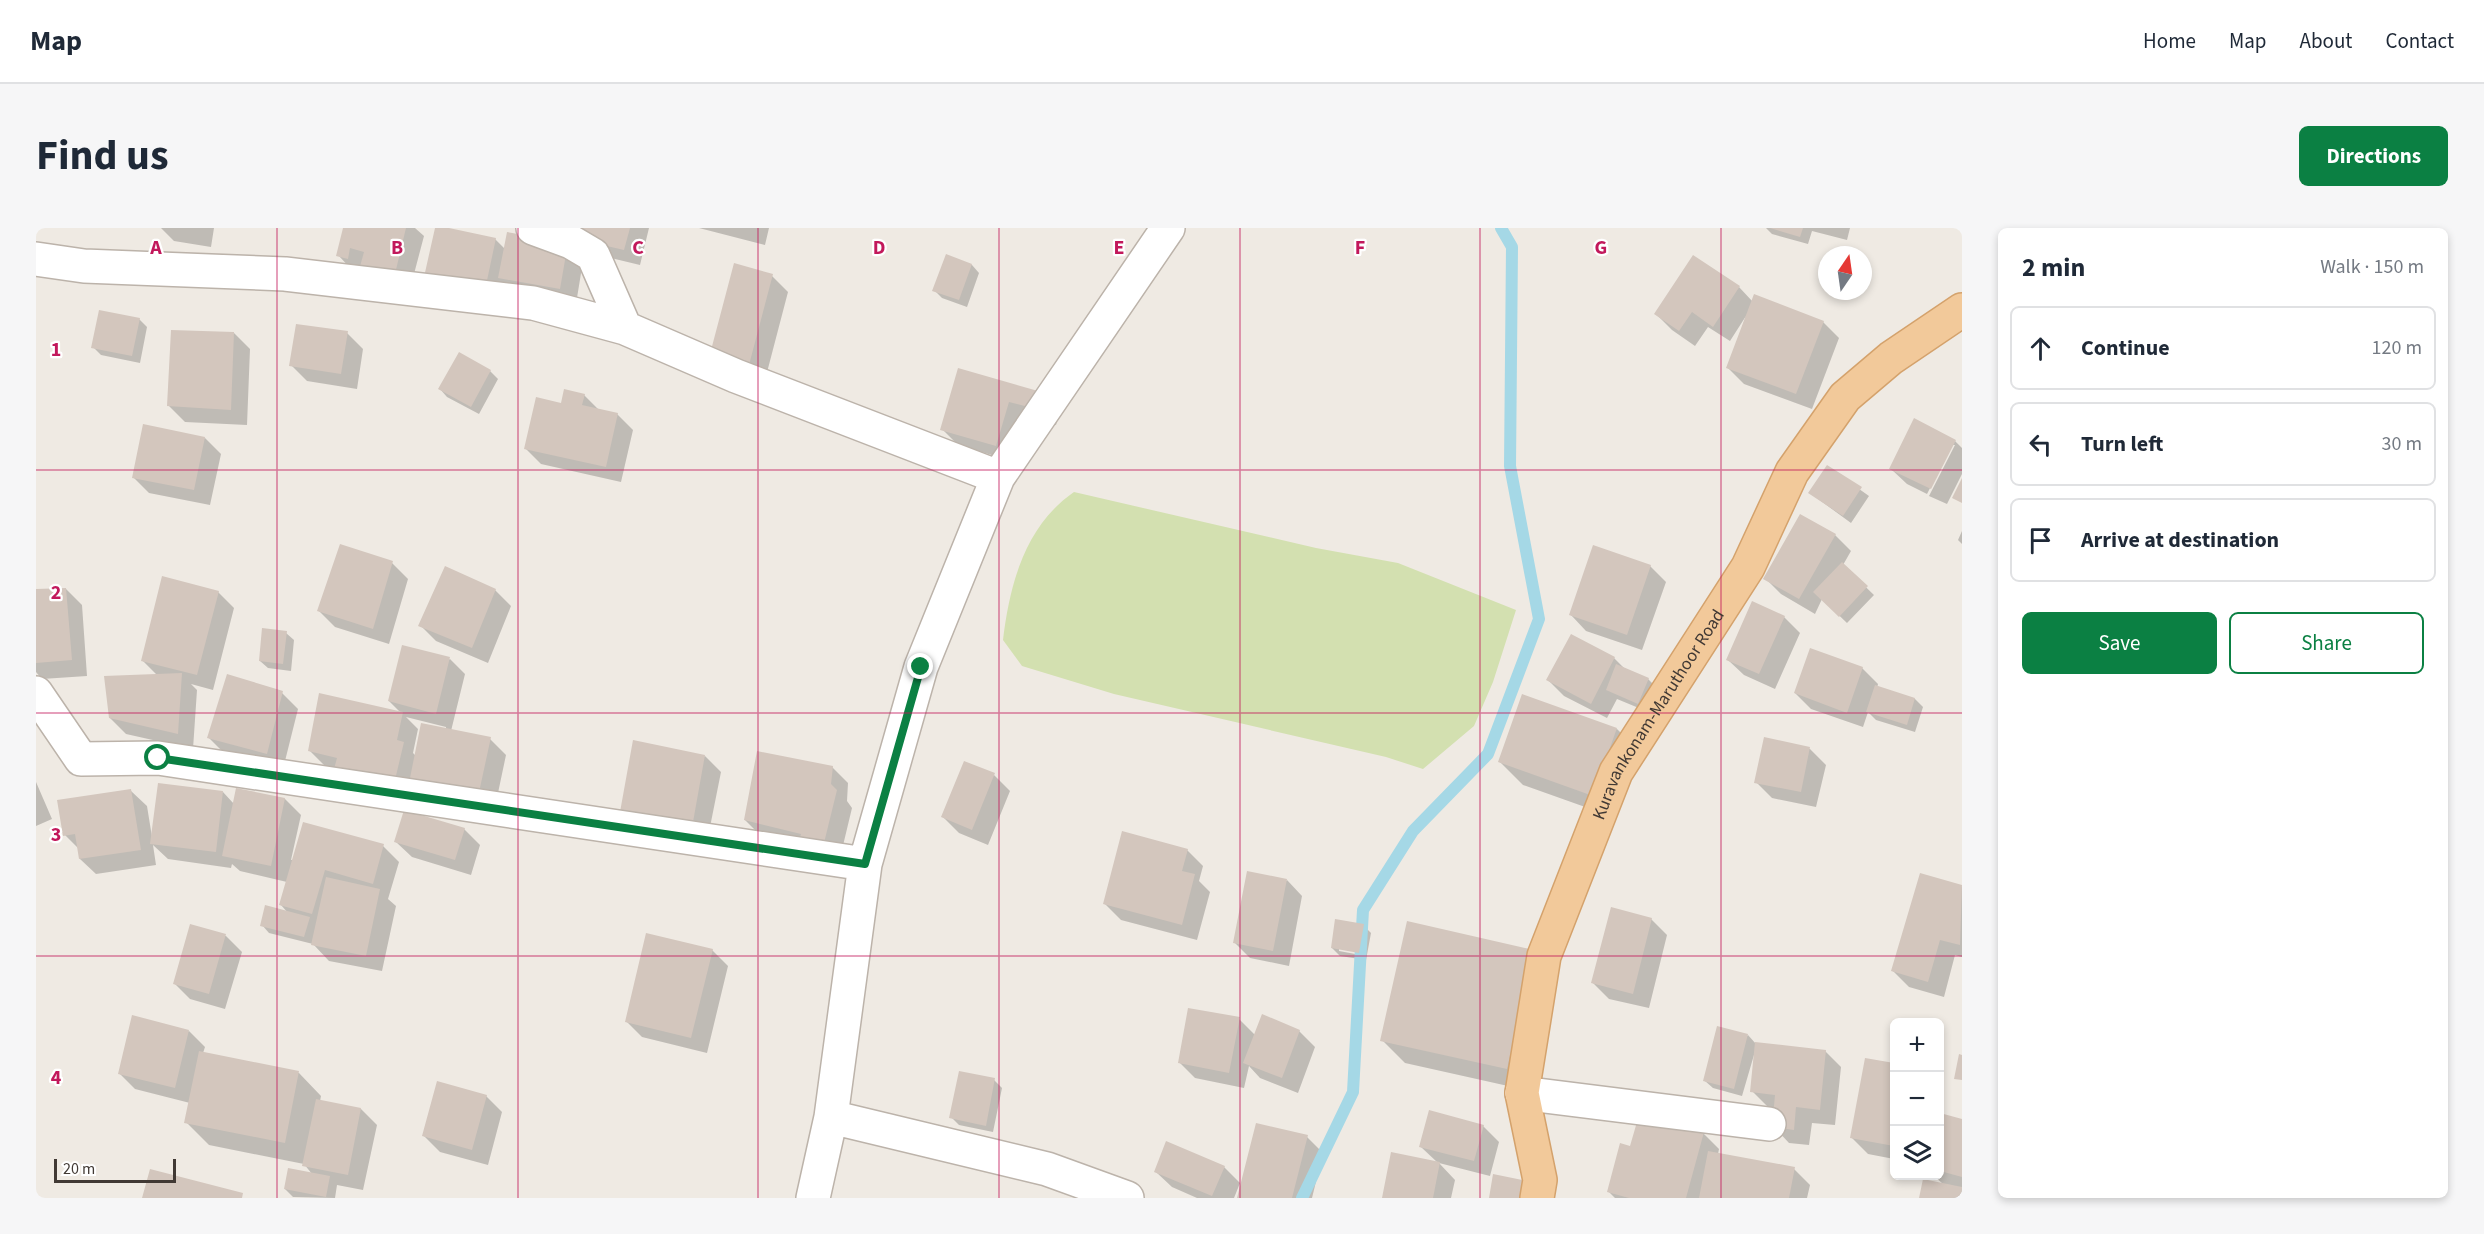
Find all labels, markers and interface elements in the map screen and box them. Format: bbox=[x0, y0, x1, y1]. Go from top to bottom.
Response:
text: Map bbox=[30, 21, 82, 61]
text: Home bbox=[2143, 26, 2196, 56]
text: Map bbox=[2229, 26, 2267, 56]
text: About bbox=[2300, 26, 2352, 56]
text: Contact bbox=[2385, 26, 2454, 56]
text: Find us bbox=[36, 126, 169, 186]
button: Directions bbox=[2299, 126, 2448, 186]
text: A bbox=[149, 234, 162, 262]
text: B bbox=[391, 234, 403, 262]
text: C bbox=[632, 234, 644, 262]
text: D bbox=[873, 234, 885, 262]
text: E bbox=[1114, 234, 1124, 262]
text: F bbox=[1355, 234, 1365, 262]
text: G bbox=[1595, 234, 1607, 262]
north arrow bbox=[1818, 246, 1872, 300]
text: 2 min bbox=[2022, 249, 2085, 286]
text: Walk · 150 m bbox=[2320, 253, 2424, 281]
icon: ahead bbox=[2024, 332, 2057, 365]
text: Continue bbox=[2081, 332, 2170, 364]
text: 120 m bbox=[2372, 334, 2422, 362]
text: 1 bbox=[51, 336, 61, 364]
icon: left bbox=[2024, 428, 2057, 461]
text: Turn left bbox=[2081, 428, 2163, 460]
text: 30 m bbox=[2382, 430, 2422, 458]
icon: arrive bbox=[2024, 524, 2057, 557]
text: Arrive at destination bbox=[2081, 524, 2279, 556]
text: 2 bbox=[51, 579, 61, 607]
street label: Kuravankonam-Maruthoor Road bbox=[1586, 604, 1730, 823]
button: Save bbox=[2022, 612, 2217, 674]
button: Share bbox=[2229, 612, 2424, 674]
route end bbox=[907, 653, 933, 679]
route start bbox=[144, 744, 170, 770]
text: 3 bbox=[51, 821, 61, 849]
map controls bbox=[1890, 1018, 1944, 1180]
button: + bbox=[1890, 1018, 1944, 1072]
text: 4 bbox=[51, 1064, 62, 1092]
button: − bbox=[1890, 1072, 1944, 1126]
button: layers bbox=[1890, 1126, 1944, 1180]
scale bar bbox=[54, 1156, 176, 1184]
text: 20 m bbox=[63, 1158, 95, 1180]

